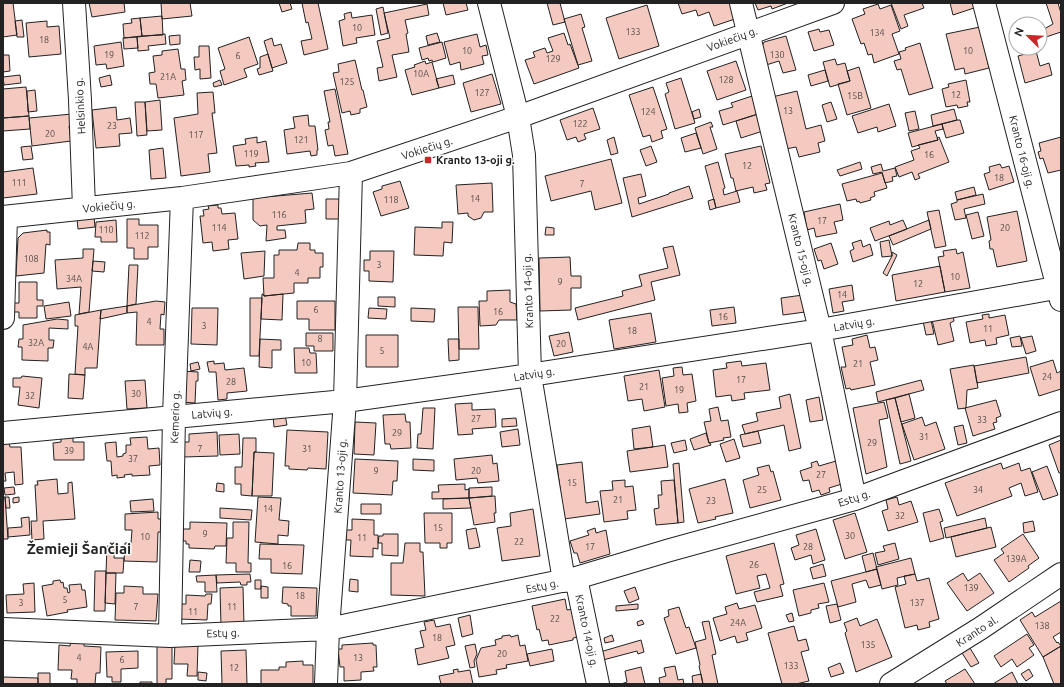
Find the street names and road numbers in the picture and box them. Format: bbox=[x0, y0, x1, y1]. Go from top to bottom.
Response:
street label: Vokiečių g. bbox=[705, 24, 759, 54]
street label: Helsinkio g. bbox=[73, 77, 87, 135]
street label: Kranto 16-oji g. bbox=[1007, 114, 1037, 190]
street label: Vokiečių g. bbox=[400, 134, 454, 162]
street label: Vokiečių g. bbox=[82, 197, 136, 215]
street label: Kranto 15-oji g. bbox=[786, 212, 816, 288]
street label: Kranto 14-oji g. bbox=[521, 253, 535, 329]
street label: Latvių g. bbox=[833, 314, 875, 334]
street label: Latvių g. bbox=[513, 365, 555, 383]
street label: Kemerio g. bbox=[168, 390, 182, 444]
street label: Latvių g. bbox=[191, 405, 233, 421]
street label: Kranto 13-oji g. bbox=[331, 438, 349, 514]
street label: Estų g. bbox=[836, 487, 872, 509]
street label: Estų g. bbox=[525, 577, 559, 595]
street label: Kranto 14-oji g. bbox=[573, 593, 601, 669]
street label: Kranto al. bbox=[954, 613, 1000, 649]
street label: Estų g. bbox=[206, 626, 240, 640]

